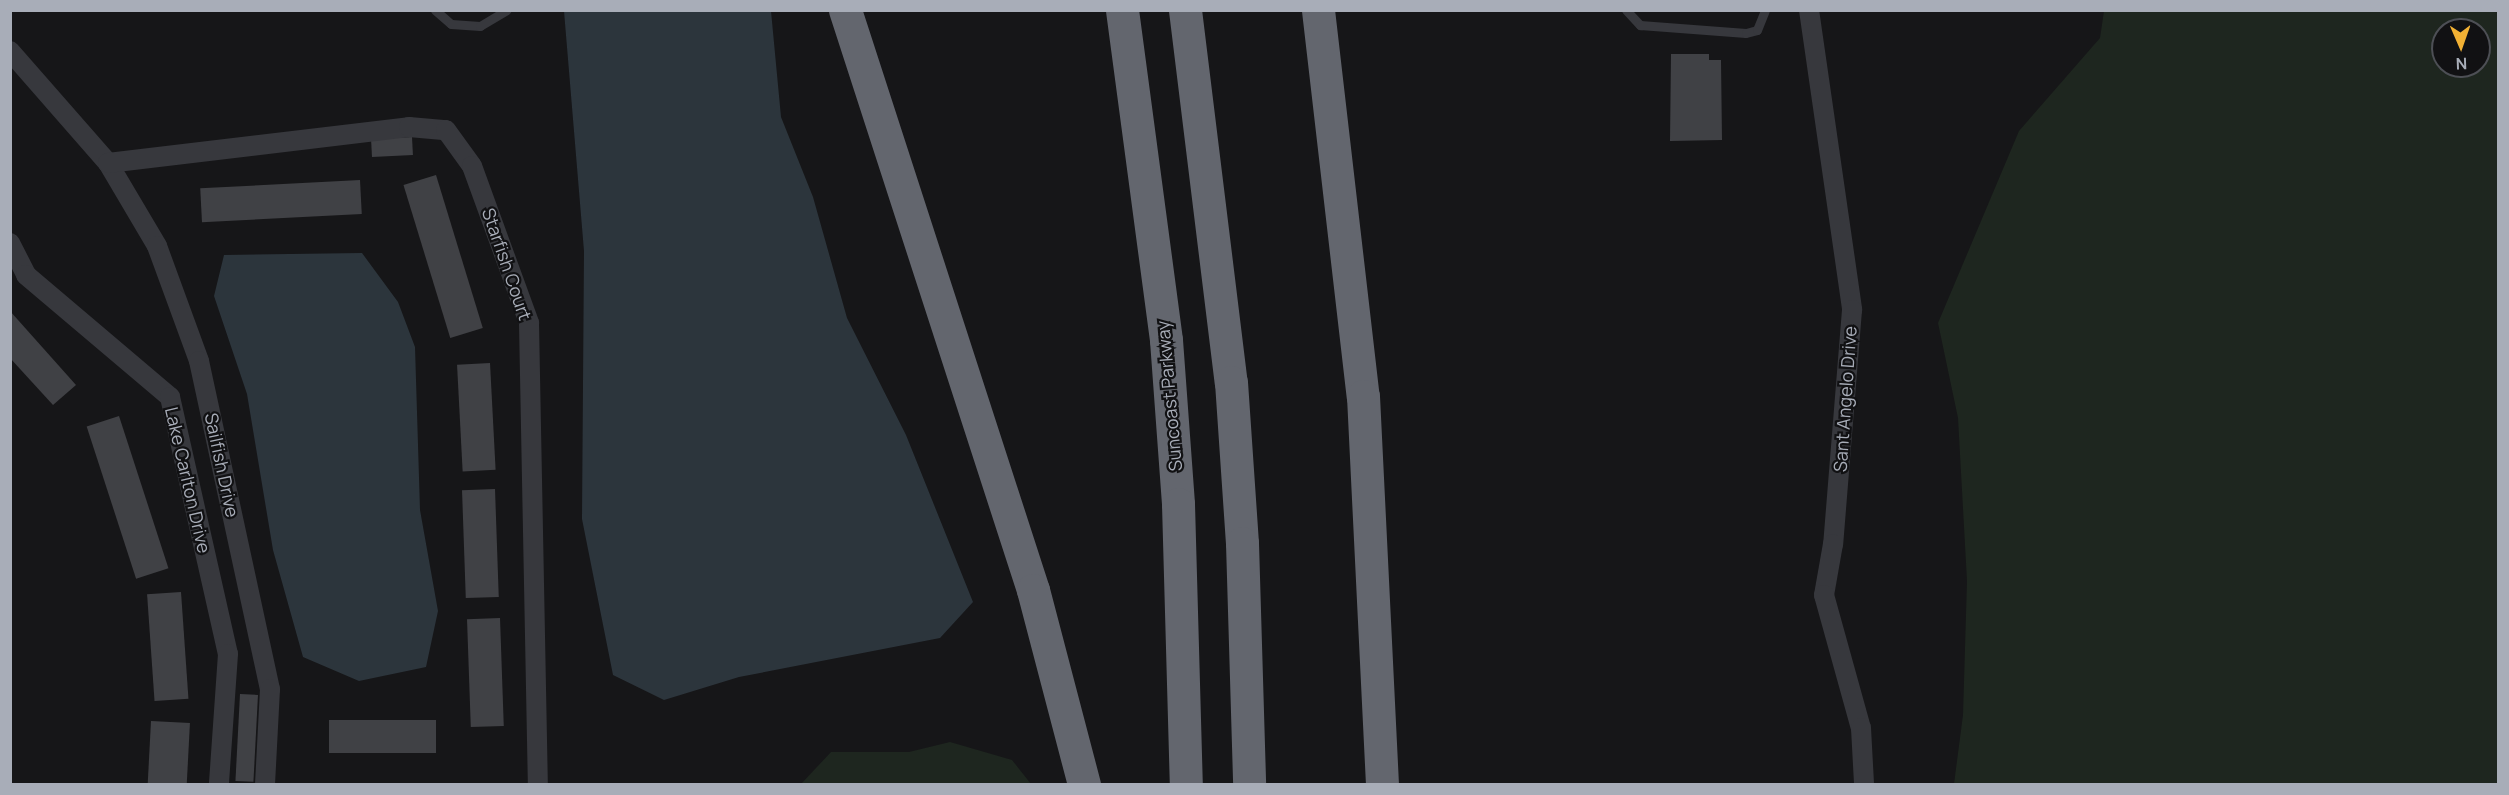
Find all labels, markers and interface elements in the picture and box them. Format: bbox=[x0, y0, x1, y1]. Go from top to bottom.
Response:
north arrow bbox=[2431, 18, 2491, 78]
text: N bbox=[2455, 53, 2468, 75]
street label: Starfish Court bbox=[478, 205, 536, 323]
street label: Suncoast Parkway bbox=[1152, 320, 1186, 472]
street label: Sant Angelo Drive bbox=[1829, 325, 1861, 473]
street label: Lake Carlton Drive bbox=[161, 405, 215, 555]
street label: Sailfish Drive bbox=[200, 411, 244, 519]

